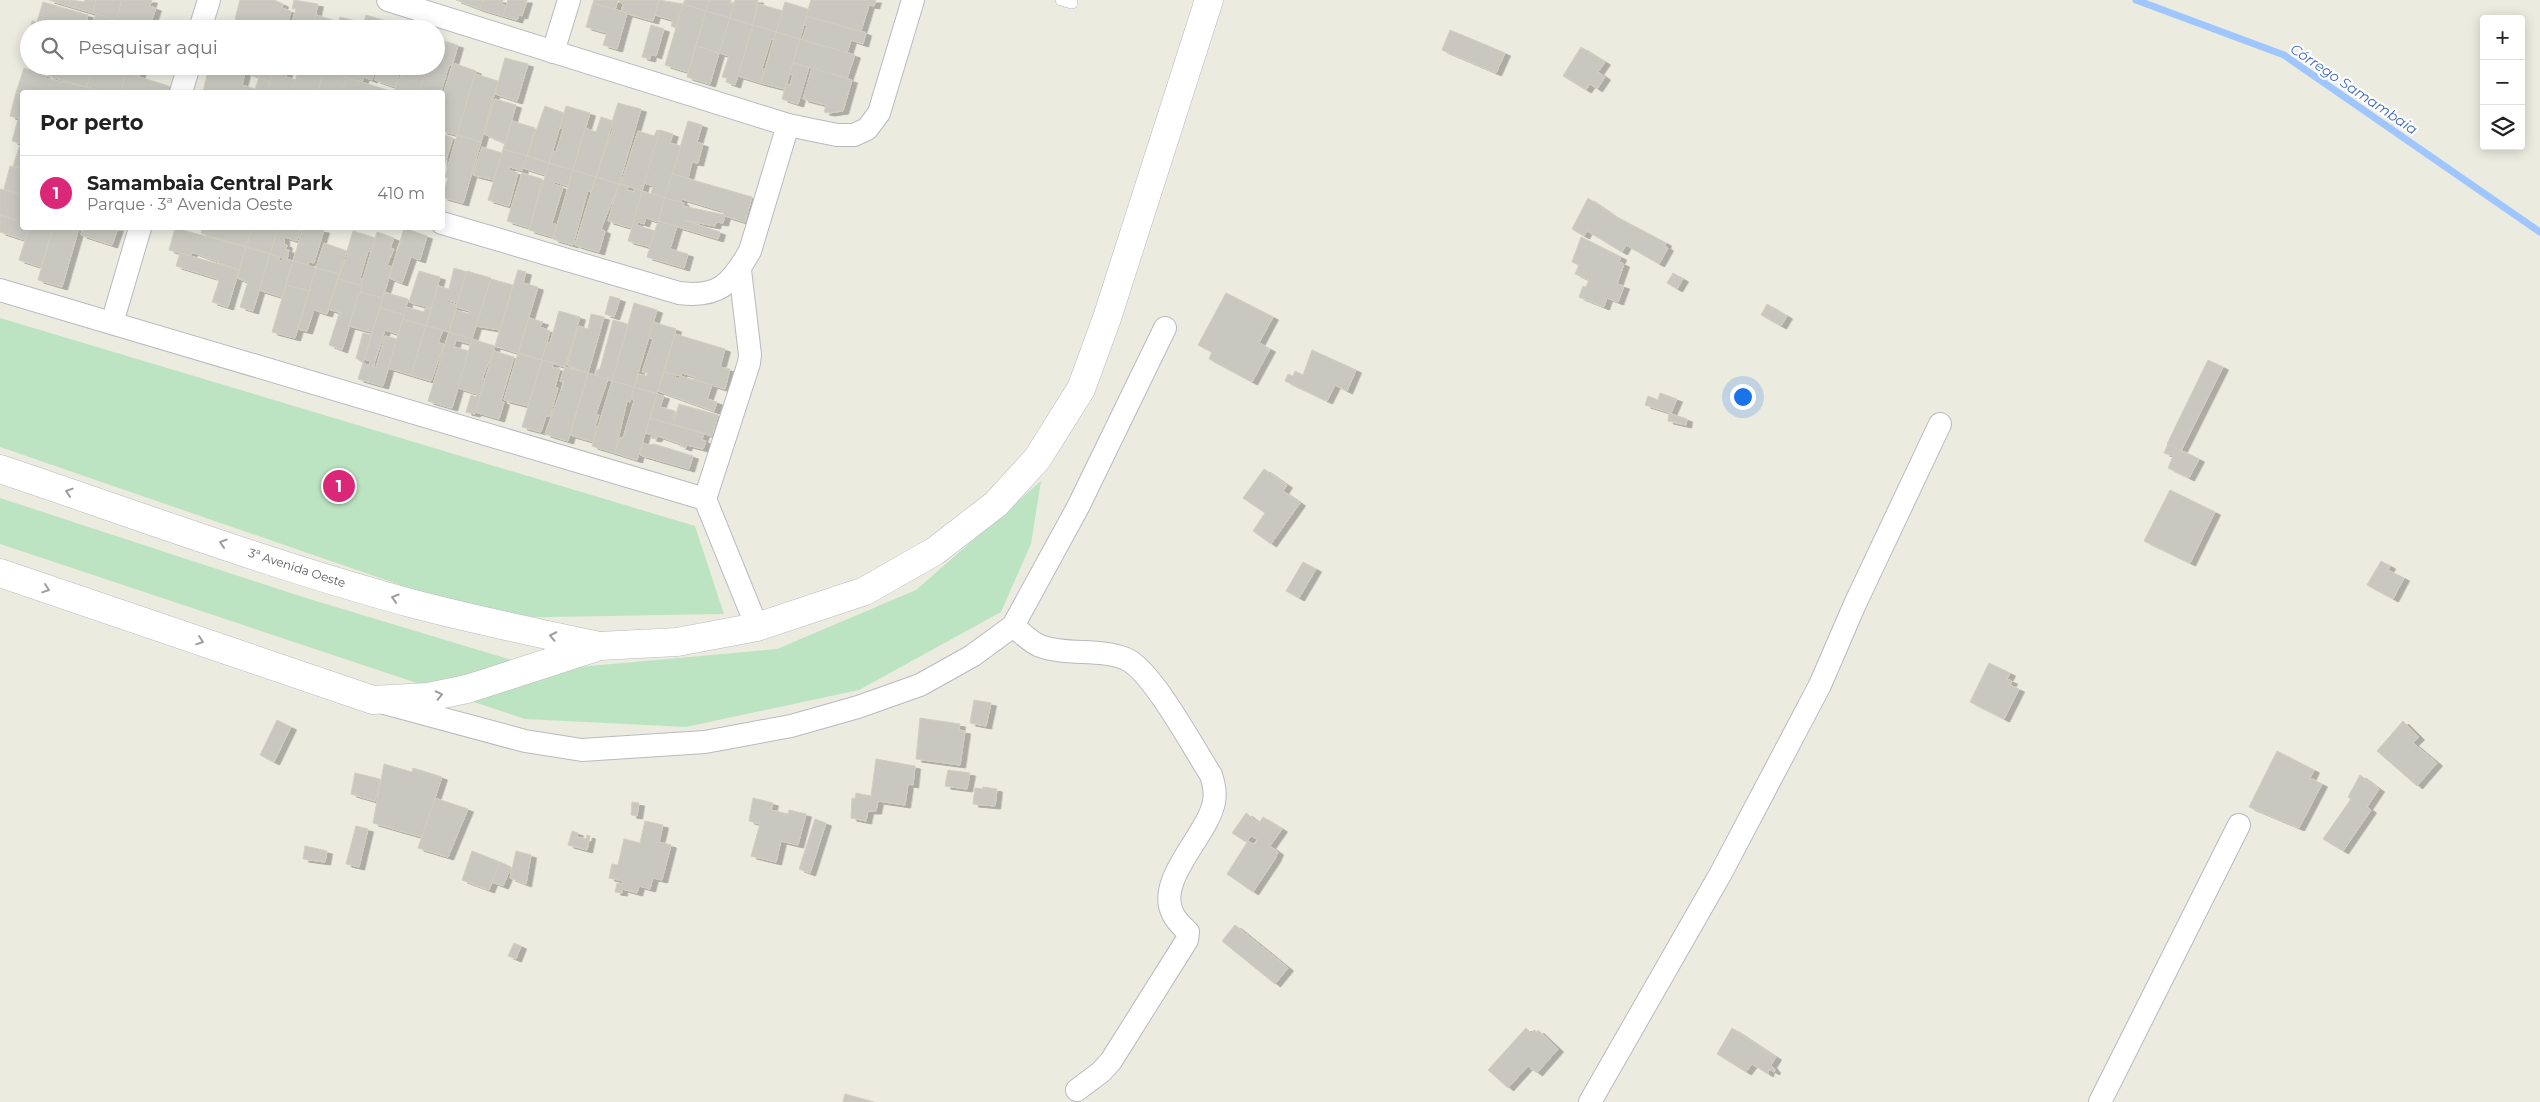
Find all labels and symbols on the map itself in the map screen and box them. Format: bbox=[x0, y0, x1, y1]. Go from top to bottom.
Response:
water label: Córrego Samambaia bbox=[2287, 40, 2421, 138]
your location bbox=[1730, 384, 1756, 410]
pin: 1 bbox=[323, 467, 355, 505]
one-way arrow bbox=[65, 488, 74, 498]
one-way arrow bbox=[220, 539, 228, 549]
street label: 3ª Avenida Oeste bbox=[247, 545, 348, 590]
one-way arrow bbox=[41, 583, 50, 593]
one-way arrow bbox=[391, 594, 399, 604]
one-way arrow bbox=[548, 631, 557, 642]
one-way arrow bbox=[195, 635, 204, 645]
one-way arrow bbox=[435, 690, 444, 701]

